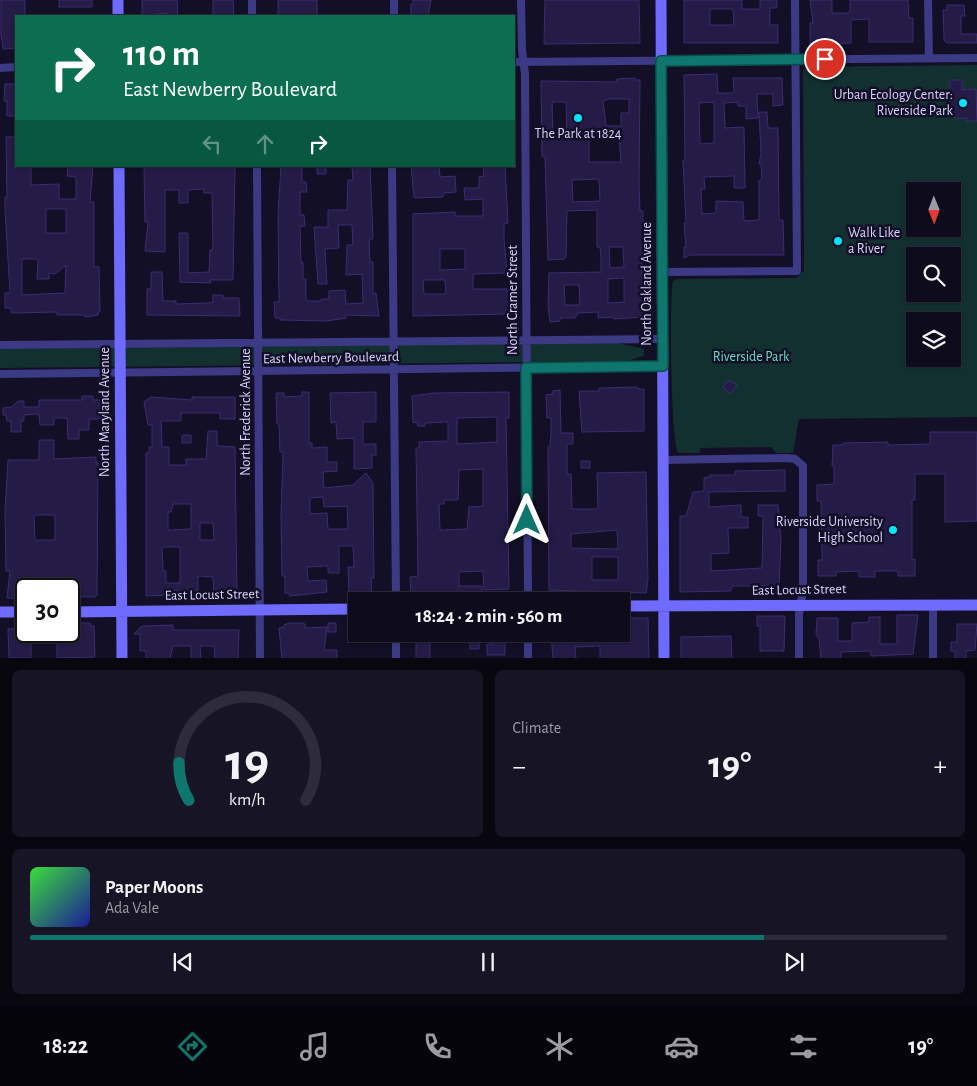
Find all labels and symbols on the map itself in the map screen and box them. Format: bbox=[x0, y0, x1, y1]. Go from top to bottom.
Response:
pin bbox=[804, 38, 846, 80]
place label: Urban Ecology Center: Riverside Park bbox=[834, 88, 954, 118]
marker: Urban Ecology Center: Riverside Park bbox=[957, 97, 969, 109]
marker: The Park at 1824 bbox=[572, 112, 584, 124]
place label: The Park at 1824 bbox=[534, 127, 622, 141]
north arrow bbox=[906, 182, 961, 238]
street label: North Oakland Avenue bbox=[640, 222, 654, 346]
place label: Walk Like a River bbox=[848, 226, 900, 256]
marker: Walk Like a River bbox=[832, 235, 844, 247]
street label: North Cramer Street bbox=[506, 245, 520, 355]
street label: North Maryland Avenue bbox=[98, 347, 112, 477]
street label: North Frederick Avenue bbox=[239, 348, 253, 476]
street label: East Newberry Boulevard bbox=[263, 350, 399, 366]
park label: Riverside Park bbox=[713, 350, 790, 364]
position arrow bbox=[500, 493, 552, 545]
place label: Riverside University High School bbox=[776, 515, 883, 545]
marker: Riverside University High School bbox=[887, 524, 899, 536]
speed limit sign: 30 bbox=[15, 578, 80, 643]
street label: East Locust Street bbox=[751, 582, 847, 598]
street label: East Locust Street bbox=[164, 587, 260, 603]

